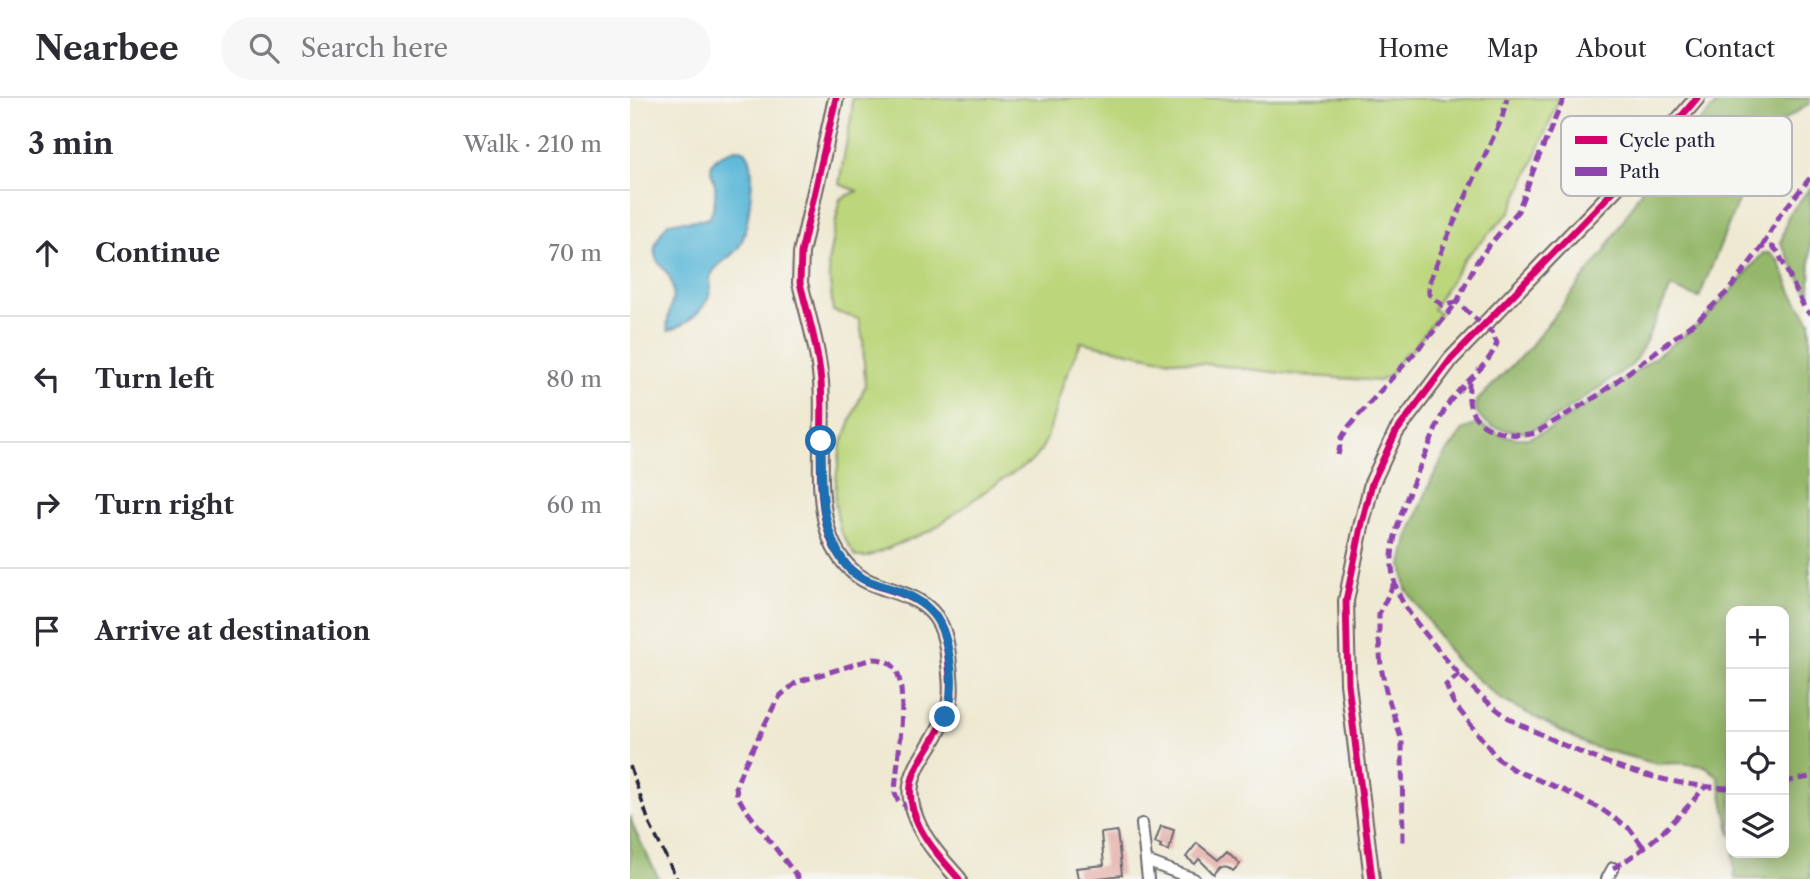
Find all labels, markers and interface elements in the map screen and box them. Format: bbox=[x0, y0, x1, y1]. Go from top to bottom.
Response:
search box bbox=[221, 17, 711, 80]
text: Nearbee bbox=[35, 28, 179, 69]
icon: search bbox=[245, 29, 283, 67]
text: Search here bbox=[301, 32, 448, 64]
text: Home bbox=[1378, 34, 1449, 63]
text: Map bbox=[1487, 34, 1538, 63]
text: About bbox=[1576, 34, 1647, 63]
text: Contact bbox=[1685, 34, 1775, 63]
legend bbox=[1561, 116, 1792, 196]
text: 3 min bbox=[28, 125, 114, 162]
text: Cycle path bbox=[1619, 129, 1715, 152]
text: Walk · 210 m bbox=[463, 130, 602, 158]
text: Path bbox=[1619, 160, 1660, 183]
icon: ahead bbox=[28, 234, 66, 272]
text: Continue bbox=[95, 237, 220, 269]
text: 70 m bbox=[549, 239, 602, 267]
icon: left bbox=[28, 360, 66, 398]
text: Turn left bbox=[95, 363, 214, 395]
text: 80 m bbox=[546, 365, 602, 393]
route start bbox=[805, 425, 836, 456]
icon: right bbox=[28, 486, 66, 524]
text: Turn right bbox=[95, 489, 234, 521]
text: 60 m bbox=[546, 491, 602, 519]
map controls bbox=[1726, 606, 1789, 858]
button: + bbox=[1726, 606, 1789, 669]
icon: arrive bbox=[28, 612, 66, 650]
text: Arrive at destination bbox=[95, 615, 370, 647]
button: − bbox=[1726, 669, 1789, 732]
route end bbox=[929, 701, 960, 732]
button: locate bbox=[1726, 732, 1789, 795]
button: layers bbox=[1726, 795, 1789, 858]

